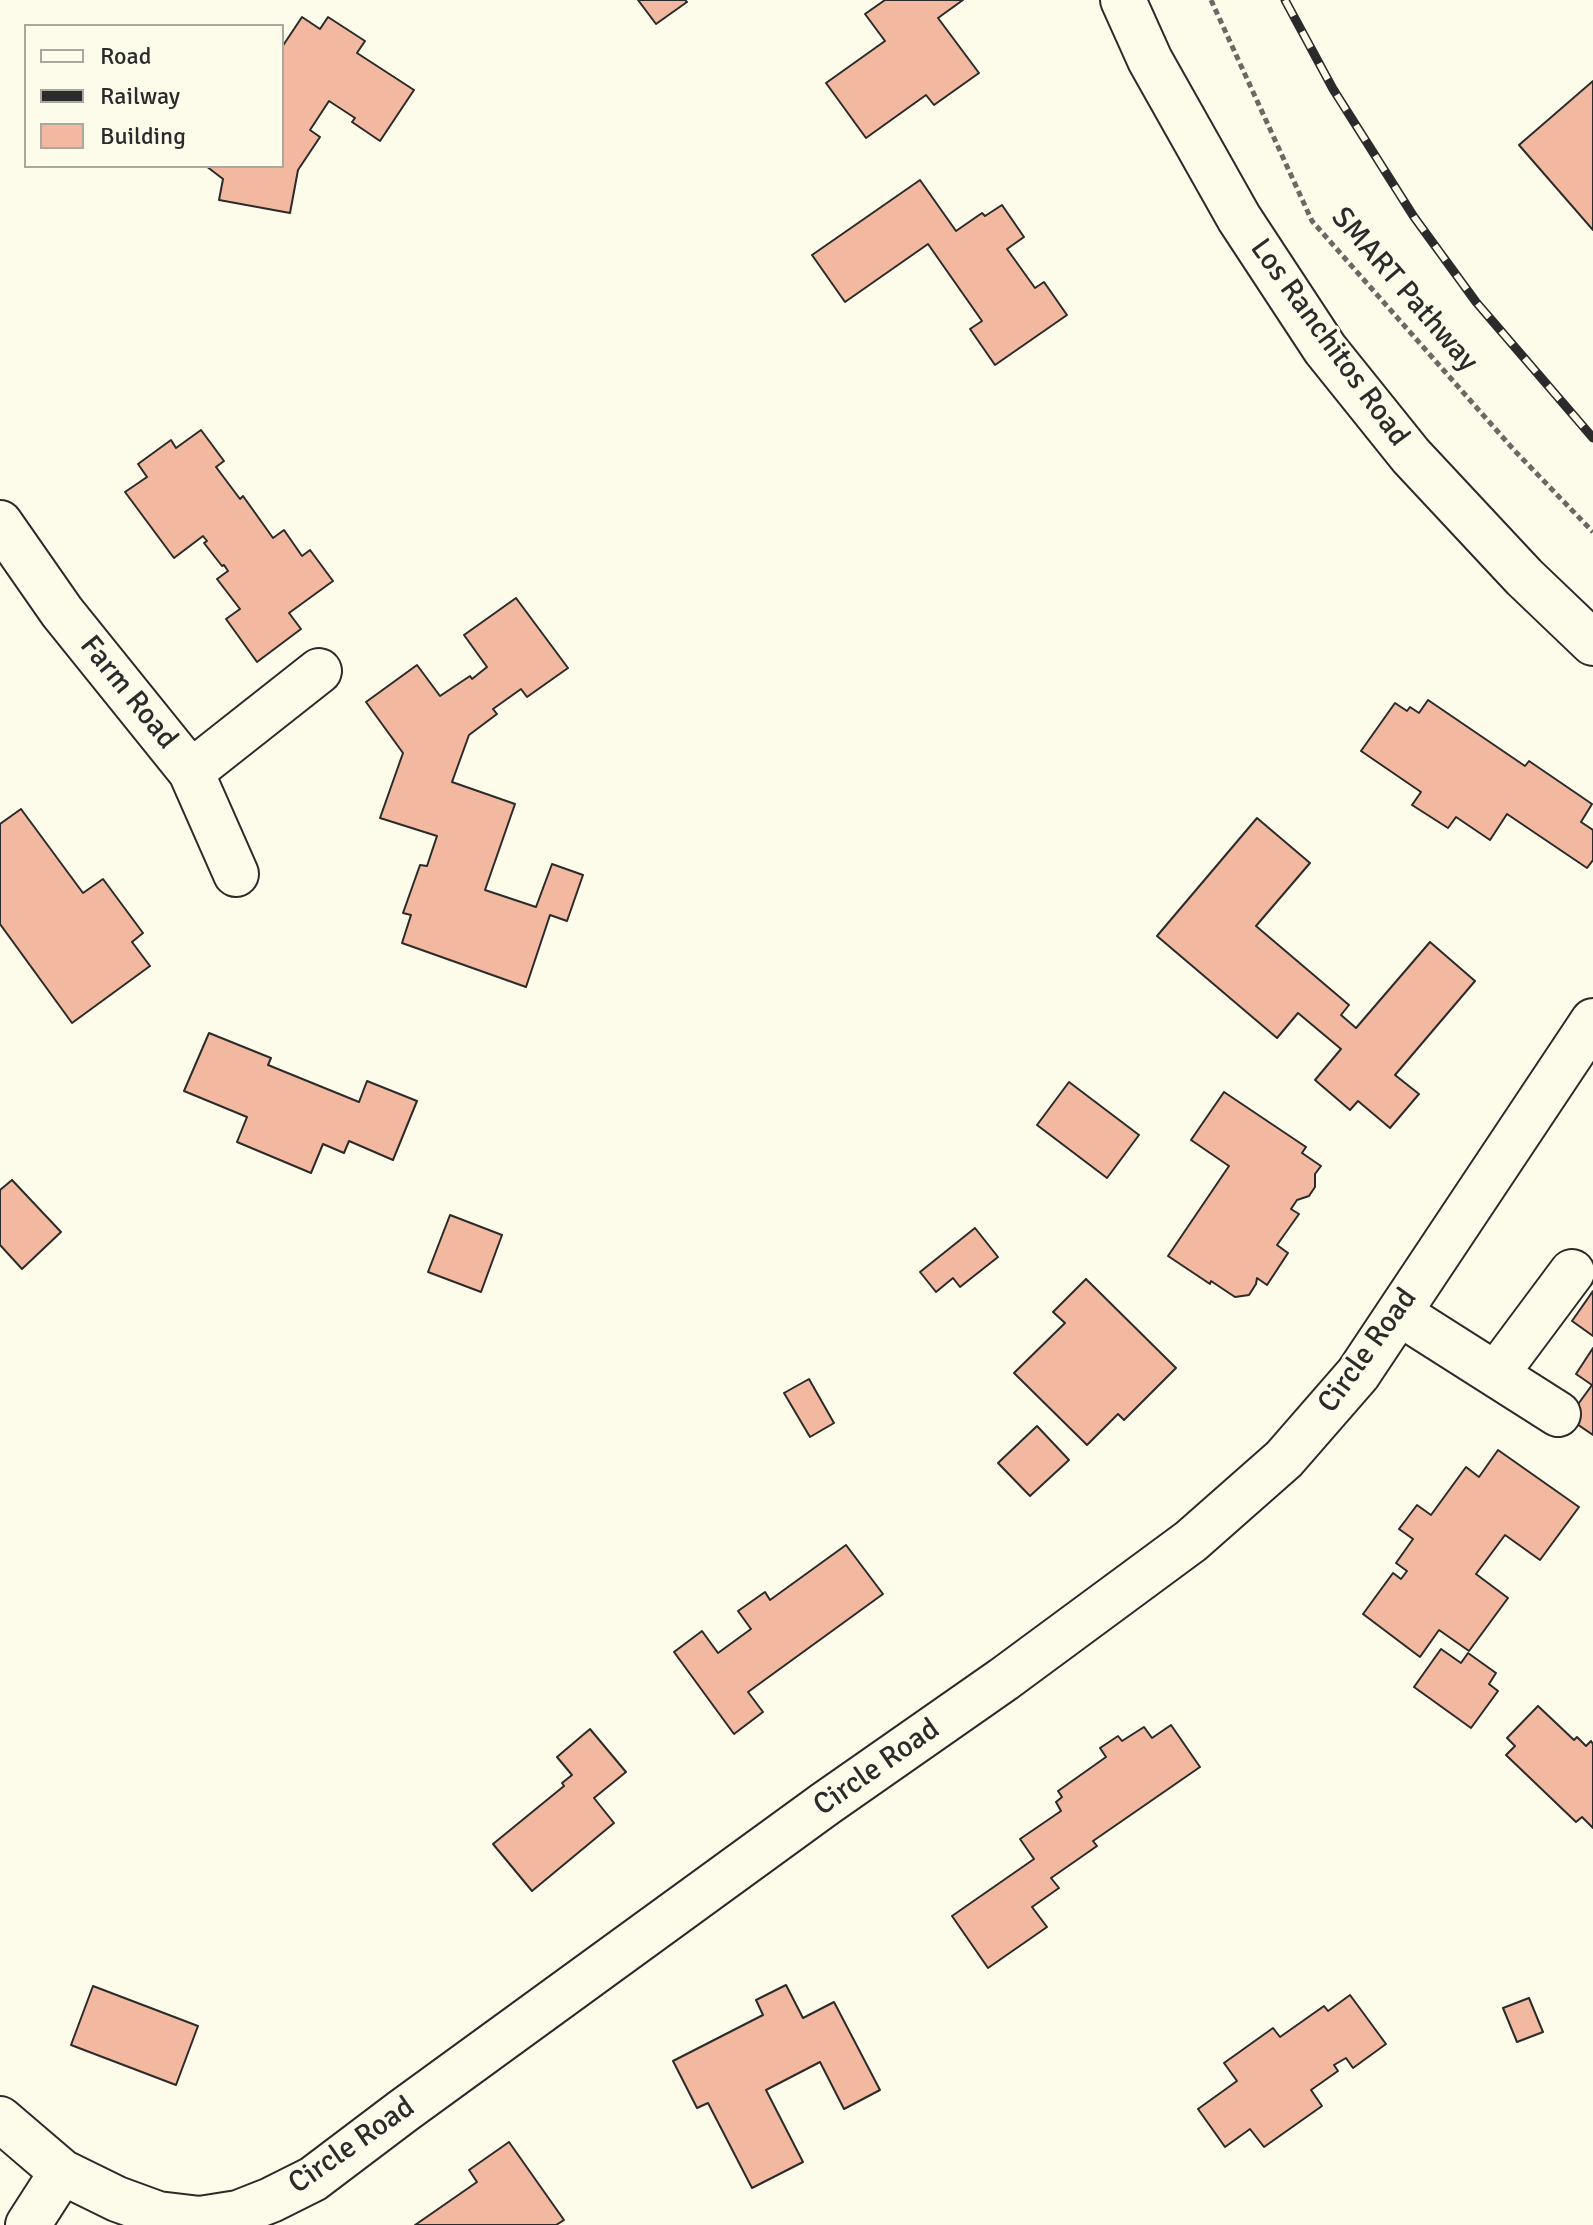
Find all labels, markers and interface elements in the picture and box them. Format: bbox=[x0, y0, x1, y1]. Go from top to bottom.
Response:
legend bbox=[24, 24, 284, 168]
text: Road bbox=[100, 41, 151, 71]
text: Railway bbox=[100, 81, 180, 111]
text: Building bbox=[100, 121, 186, 151]
street label: SMART Pathway bbox=[1323, 201, 1485, 379]
street label: Los Ranchitos Road bbox=[1242, 232, 1416, 454]
street label: Farm Road bbox=[71, 629, 185, 757]
street label: Circle Road bbox=[1311, 1282, 1425, 1420]
street label: Circle Road bbox=[807, 1712, 947, 1824]
street label: Circle Road bbox=[282, 2090, 422, 2202]

